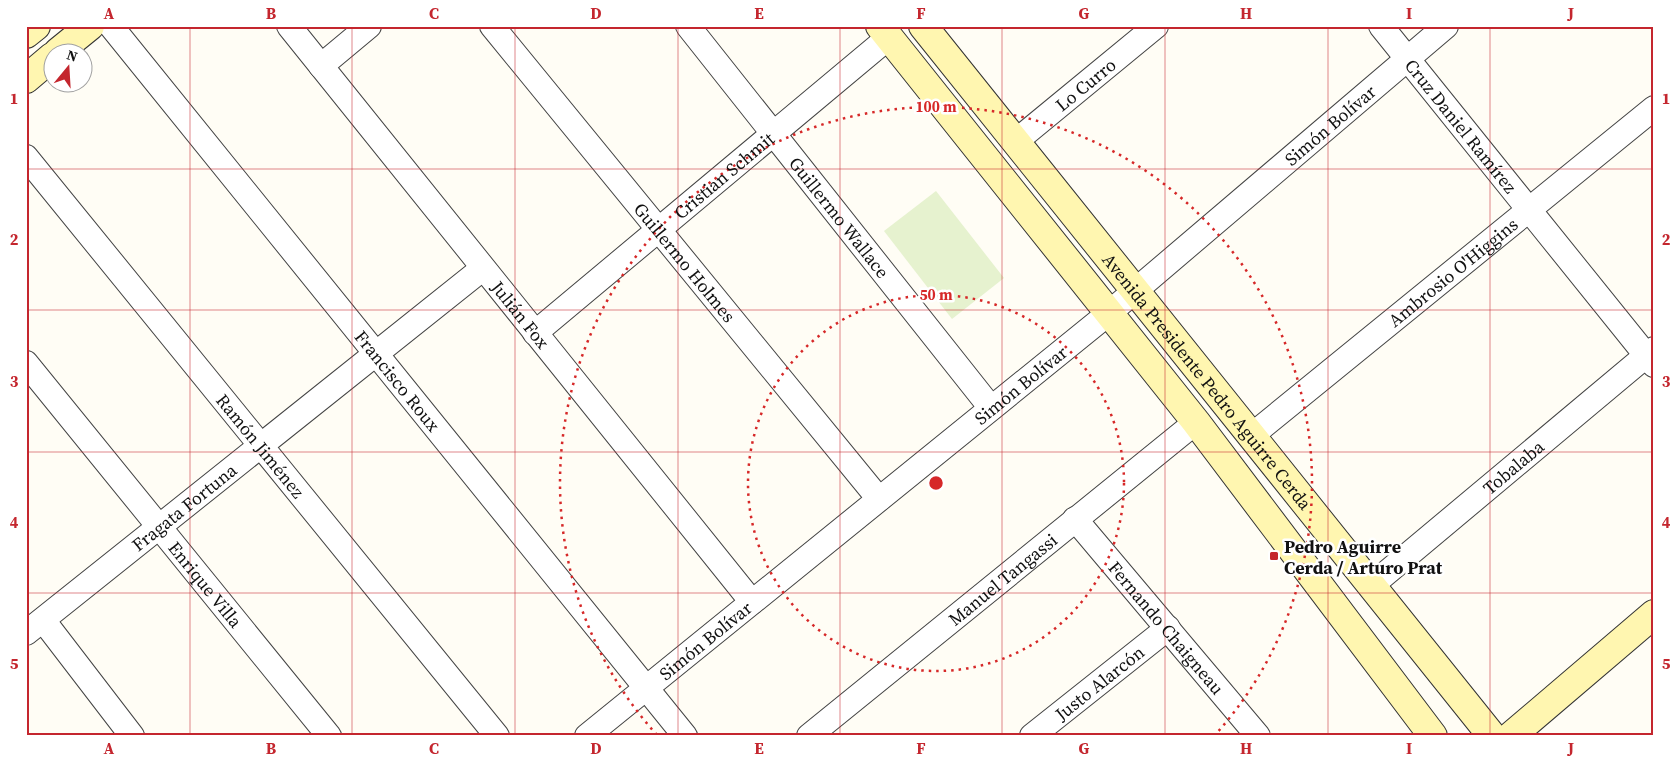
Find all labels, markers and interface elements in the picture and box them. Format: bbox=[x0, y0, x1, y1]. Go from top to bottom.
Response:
text: A bbox=[104, 2, 115, 24]
text: B bbox=[266, 2, 277, 24]
text: C bbox=[429, 2, 439, 24]
text: D bbox=[590, 2, 602, 24]
text: E bbox=[754, 2, 764, 24]
text: F bbox=[916, 2, 926, 24]
text: G bbox=[1079, 2, 1090, 24]
text: H bbox=[1240, 2, 1252, 24]
text: I bbox=[1406, 2, 1412, 24]
text: J bbox=[1567, 2, 1574, 24]
north arrow bbox=[42, 42, 92, 92]
text: N bbox=[64, 45, 80, 67]
street label: Lo Curro bbox=[1050, 52, 1121, 117]
street label: Cruz Daniel Ramírez bbox=[1400, 53, 1523, 198]
street label: Simón Bolívar bbox=[1279, 79, 1381, 171]
text: 1 bbox=[10, 87, 18, 109]
text: 1 bbox=[1662, 87, 1670, 109]
text: 100 m bbox=[915, 96, 957, 117]
street label: Cristian Schmit bbox=[668, 126, 779, 224]
street label: Guillermo Wallace bbox=[784, 151, 896, 283]
street label: Guillermo Holmes bbox=[629, 197, 742, 327]
street label: Ambrosio O'Higgins bbox=[1382, 211, 1523, 332]
text: 2 bbox=[10, 228, 19, 250]
text: 2 bbox=[1662, 228, 1671, 250]
street label: Avenida Presidente Pedro Aguirre Cerda bbox=[1097, 248, 1319, 515]
street label: Julián Fox bbox=[485, 274, 556, 354]
text: 50 m bbox=[919, 284, 953, 305]
street label: Francisco Roux bbox=[349, 325, 447, 437]
street label: Simón Bolívar bbox=[969, 339, 1073, 430]
text: 3 bbox=[10, 370, 19, 392]
text: 3 bbox=[1662, 370, 1671, 392]
street label: Ramón Jiménez bbox=[211, 388, 311, 503]
street label: Tobalaba bbox=[1477, 433, 1550, 500]
street label: Fragata Fortuna bbox=[126, 457, 242, 557]
centre of rings bbox=[927, 474, 945, 492]
text: 4 bbox=[10, 511, 19, 533]
text: 4 bbox=[1662, 511, 1671, 533]
street label: Manuel Tangassi bbox=[943, 527, 1062, 631]
place label: Pedro Aguirre Cerda / Arturo Prat bbox=[1284, 534, 1443, 580]
street label: Enrique Villa bbox=[163, 536, 249, 633]
marker: Pedro Aguirre Cerda / Arturo Prat bbox=[1268, 550, 1280, 562]
street label: Fernando Chaigneau bbox=[1103, 556, 1230, 700]
street label: Simón Bolívar bbox=[653, 595, 757, 686]
street label: Justo Alarcón bbox=[1049, 639, 1149, 726]
text: 5 bbox=[10, 652, 19, 674]
text: 5 bbox=[1662, 652, 1671, 674]
text: A bbox=[104, 737, 115, 759]
text: B bbox=[266, 737, 277, 759]
text: C bbox=[429, 737, 439, 759]
text: D bbox=[590, 737, 602, 759]
text: E bbox=[754, 737, 764, 759]
text: F bbox=[916, 737, 926, 759]
text: G bbox=[1079, 737, 1090, 759]
text: H bbox=[1240, 737, 1252, 759]
text: I bbox=[1406, 737, 1412, 759]
text: J bbox=[1567, 737, 1574, 759]

